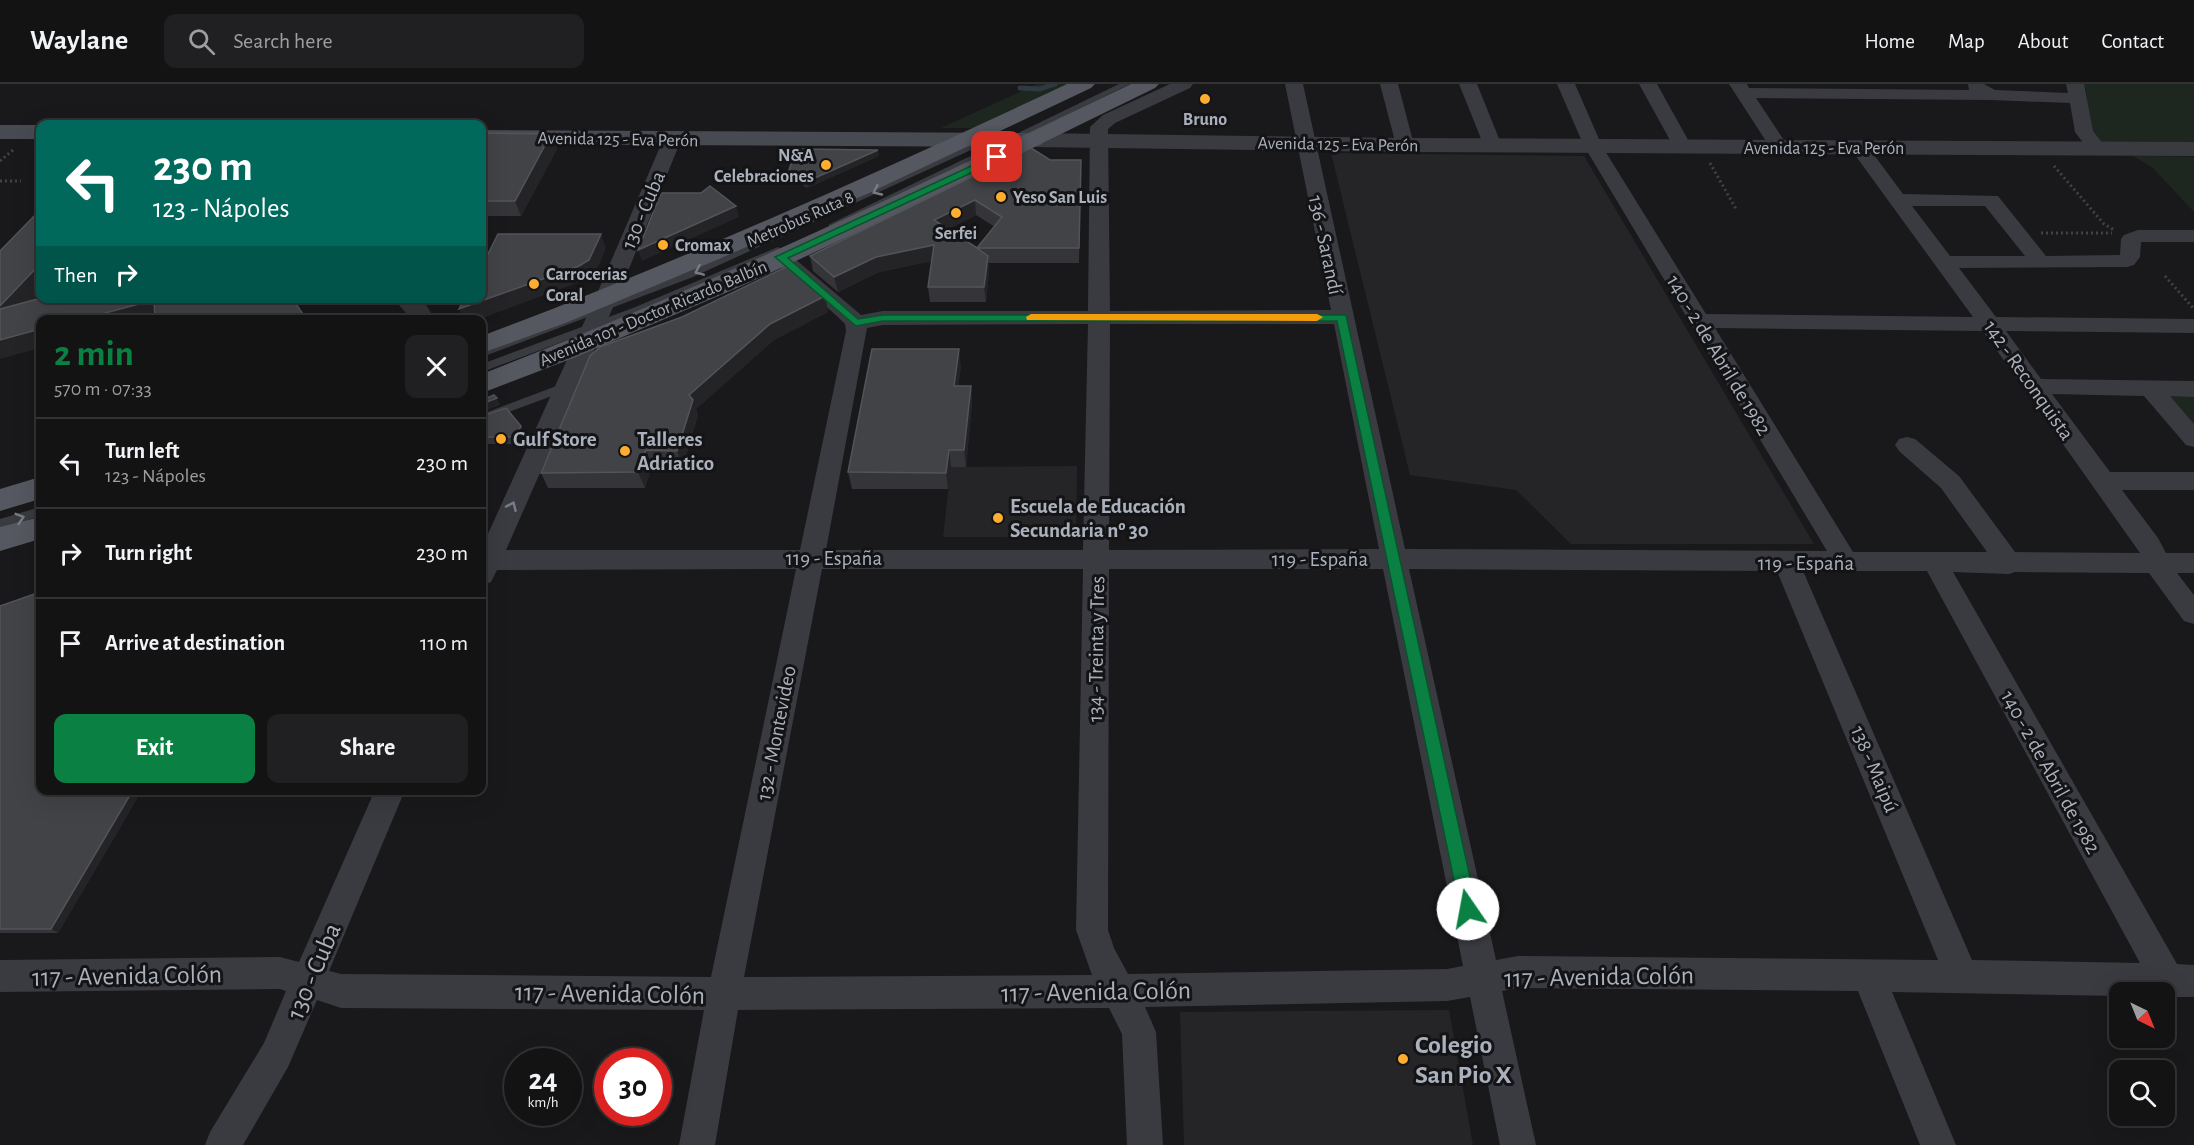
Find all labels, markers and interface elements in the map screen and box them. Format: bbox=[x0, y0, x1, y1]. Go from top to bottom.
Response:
search box bbox=[164, 14, 584, 68]
icon: search bbox=[185, 25, 218, 58]
text: Waylane bbox=[30, 27, 128, 55]
text: Search here bbox=[233, 30, 333, 52]
text: Home bbox=[1864, 31, 1915, 52]
text: Map bbox=[1948, 31, 1985, 52]
text: About bbox=[2018, 31, 2068, 52]
text: Contact bbox=[2101, 31, 2164, 52]
marker: Bruno bbox=[1198, 92, 1212, 106]
place label: Bruno bbox=[1183, 111, 1227, 129]
street label: Avenida 125 - Eva Perón bbox=[537, 130, 698, 150]
pin bbox=[971, 131, 1022, 182]
street label: Avenida 125 - Eva Perón bbox=[1257, 135, 1418, 155]
icon: arrive bbox=[980, 140, 1013, 173]
street label: Avenida 125 - Eva Perón bbox=[1744, 140, 1904, 158]
icon: left bbox=[54, 144, 132, 222]
text: 230 m bbox=[153, 146, 253, 188]
place label: N&A Celebraciones bbox=[714, 147, 814, 186]
marker: N&A Celebraciones bbox=[819, 158, 833, 172]
street label: 130 - Cuba bbox=[618, 168, 669, 252]
one-way arrow bbox=[872, 183, 883, 195]
street label: Metrobus Ruta 8 bbox=[744, 188, 857, 252]
place label: Yeso San Luis bbox=[1013, 189, 1107, 207]
marker: Yeso San Luis bbox=[994, 190, 1008, 204]
street label: 136 - Sarandí bbox=[1305, 194, 1346, 298]
text: 123 - Nápoles bbox=[153, 195, 289, 222]
marker: Serfei bbox=[949, 206, 963, 220]
place label: Serfei bbox=[935, 225, 977, 243]
place label: Cromax bbox=[675, 237, 731, 255]
marker: Cromax bbox=[656, 238, 670, 252]
icon: right bbox=[110, 258, 143, 291]
street label: Avenida 101 - Doctor Ricardo Balbín bbox=[537, 258, 770, 370]
text: Then bbox=[54, 264, 98, 286]
one-way arrow bbox=[694, 264, 705, 276]
place label: Carrocerias Coral bbox=[546, 266, 627, 305]
street label: 140 - 2 de Abril de 1982 bbox=[1663, 272, 1775, 439]
marker: Carrocerias Coral bbox=[527, 277, 541, 291]
street label: 142 - Reconquista bbox=[1980, 317, 2078, 444]
button: close bbox=[405, 335, 468, 398]
text: 2 min bbox=[54, 336, 134, 372]
text: 570 m · 07:33 bbox=[54, 379, 152, 399]
place label: Gulf Store bbox=[513, 429, 597, 450]
place label: Talleres Adriatico bbox=[637, 429, 714, 474]
marker: Gulf Store bbox=[494, 432, 508, 446]
text: Turn left bbox=[105, 440, 179, 462]
marker: Talleres Adriatico bbox=[618, 444, 632, 458]
icon: left bbox=[54, 447, 87, 480]
text: 230 m bbox=[416, 452, 468, 474]
text: 123 - Nápoles bbox=[105, 466, 206, 486]
place label: Escuela de Educación Secundaria nº 30 bbox=[1010, 496, 1186, 541]
one-way arrow bbox=[505, 502, 517, 513]
marker: Escuela de Educación Secundaria nº 30 bbox=[991, 511, 1005, 525]
one-way arrow bbox=[14, 513, 25, 525]
icon: right bbox=[54, 537, 87, 570]
text: Turn right bbox=[105, 542, 192, 564]
text: 230 m bbox=[416, 542, 468, 564]
street label: 119 - España bbox=[786, 548, 882, 569]
street label: 119 - España bbox=[1272, 549, 1368, 570]
street label: 119 - España bbox=[1758, 553, 1854, 574]
street label: 134 - Treinta y Tres bbox=[1085, 576, 1108, 722]
icon: arrive bbox=[54, 627, 87, 660]
text: Arrive at destination bbox=[105, 632, 285, 654]
text: 110 m bbox=[420, 632, 468, 654]
street label: 132 - Montevideo bbox=[753, 664, 800, 802]
street label: 140 - 2 de Abril de 1982 bbox=[1997, 687, 2104, 857]
button: Exit bbox=[54, 714, 255, 783]
button: Share bbox=[267, 714, 468, 783]
street label: 138 - Maipú bbox=[1847, 723, 1902, 816]
position arrow bbox=[1436, 877, 1500, 941]
street label: 130 - Cuba bbox=[282, 919, 346, 1023]
street label: 117 - Avenida Colón bbox=[32, 961, 222, 991]
street label: 117 - Avenida Colón bbox=[1504, 962, 1694, 992]
street label: 117 - Avenida Colón bbox=[1001, 977, 1191, 1007]
street label: 117 - Avenida Colón bbox=[515, 979, 705, 1009]
north arrow bbox=[2109, 982, 2175, 1048]
map controls bbox=[2109, 982, 2175, 1126]
place label: Colegio San Pio X bbox=[1415, 1032, 1512, 1088]
speed limit sign: 30 bbox=[594, 1048, 672, 1126]
marker: Colegio San Pio X bbox=[1396, 1052, 1410, 1066]
button: search bbox=[2109, 1060, 2175, 1126]
text: 24 bbox=[528, 1065, 558, 1095]
text: km/h bbox=[528, 1095, 558, 1110]

